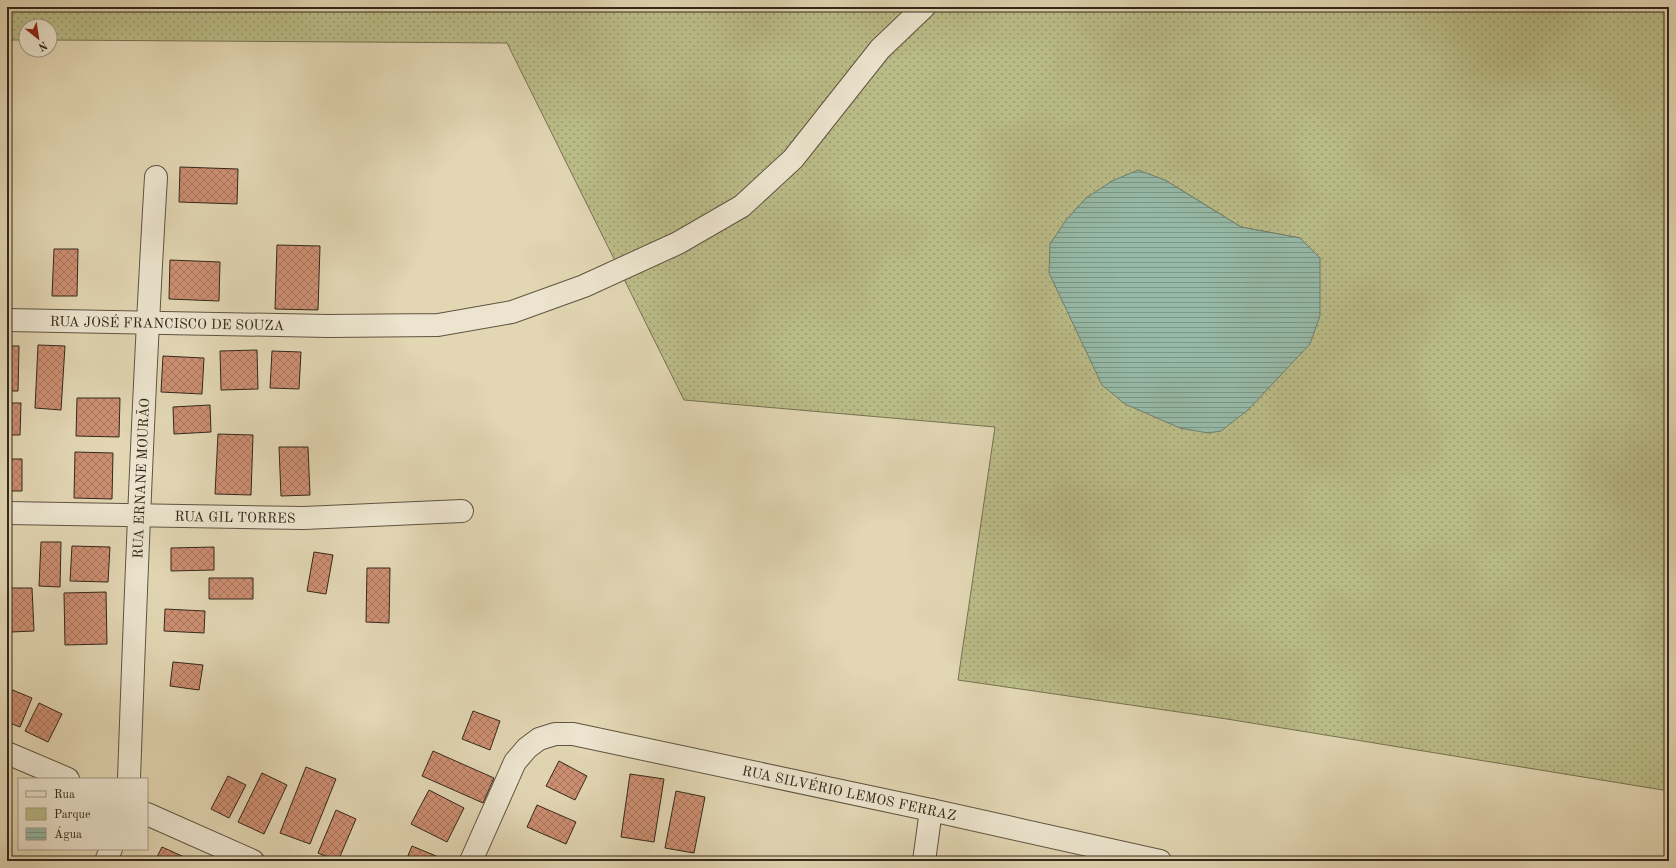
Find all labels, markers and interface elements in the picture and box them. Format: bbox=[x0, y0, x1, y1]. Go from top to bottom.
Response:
north arrow bbox=[18, 18, 58, 58]
text: N bbox=[35, 38, 49, 53]
street label: RUA JOSÉ FRANCISCO DE SOUZA bbox=[50, 313, 285, 333]
street label: RUA ERNANE MOURÃO bbox=[131, 397, 152, 559]
street label: RUA GIL TORRES bbox=[174, 510, 296, 526]
street label: RUA SILVÉRIO LEMOS FERRAZ bbox=[741, 764, 957, 823]
legend bbox=[18, 778, 148, 850]
text: Rua bbox=[54, 789, 75, 801]
text: Parque bbox=[54, 809, 91, 821]
text: Água bbox=[54, 826, 82, 841]

